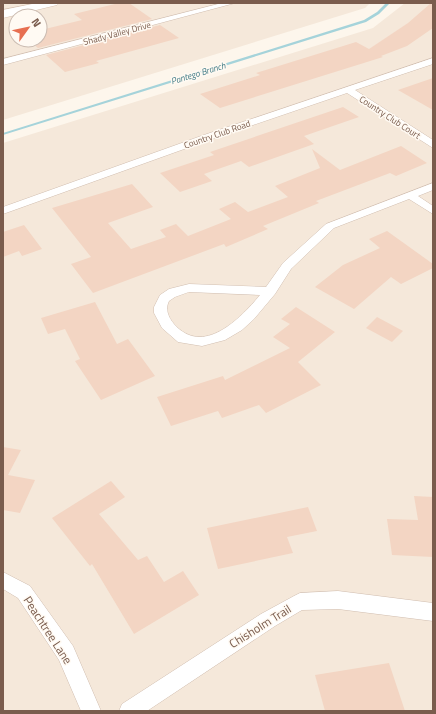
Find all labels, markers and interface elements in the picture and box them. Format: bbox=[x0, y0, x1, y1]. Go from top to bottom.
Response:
north arrow bbox=[8, 8, 48, 48]
text: N bbox=[28, 15, 45, 30]
street label: Shady Valley Drive bbox=[82, 18, 153, 48]
water label: Pantego Branch bbox=[169, 58, 227, 87]
street label: Country Club Court bbox=[357, 92, 424, 142]
street label: Country Club Road bbox=[182, 116, 252, 151]
street label: Peachtree Lane bbox=[19, 592, 77, 668]
street label: Chisholm Trail bbox=[225, 599, 295, 653]

